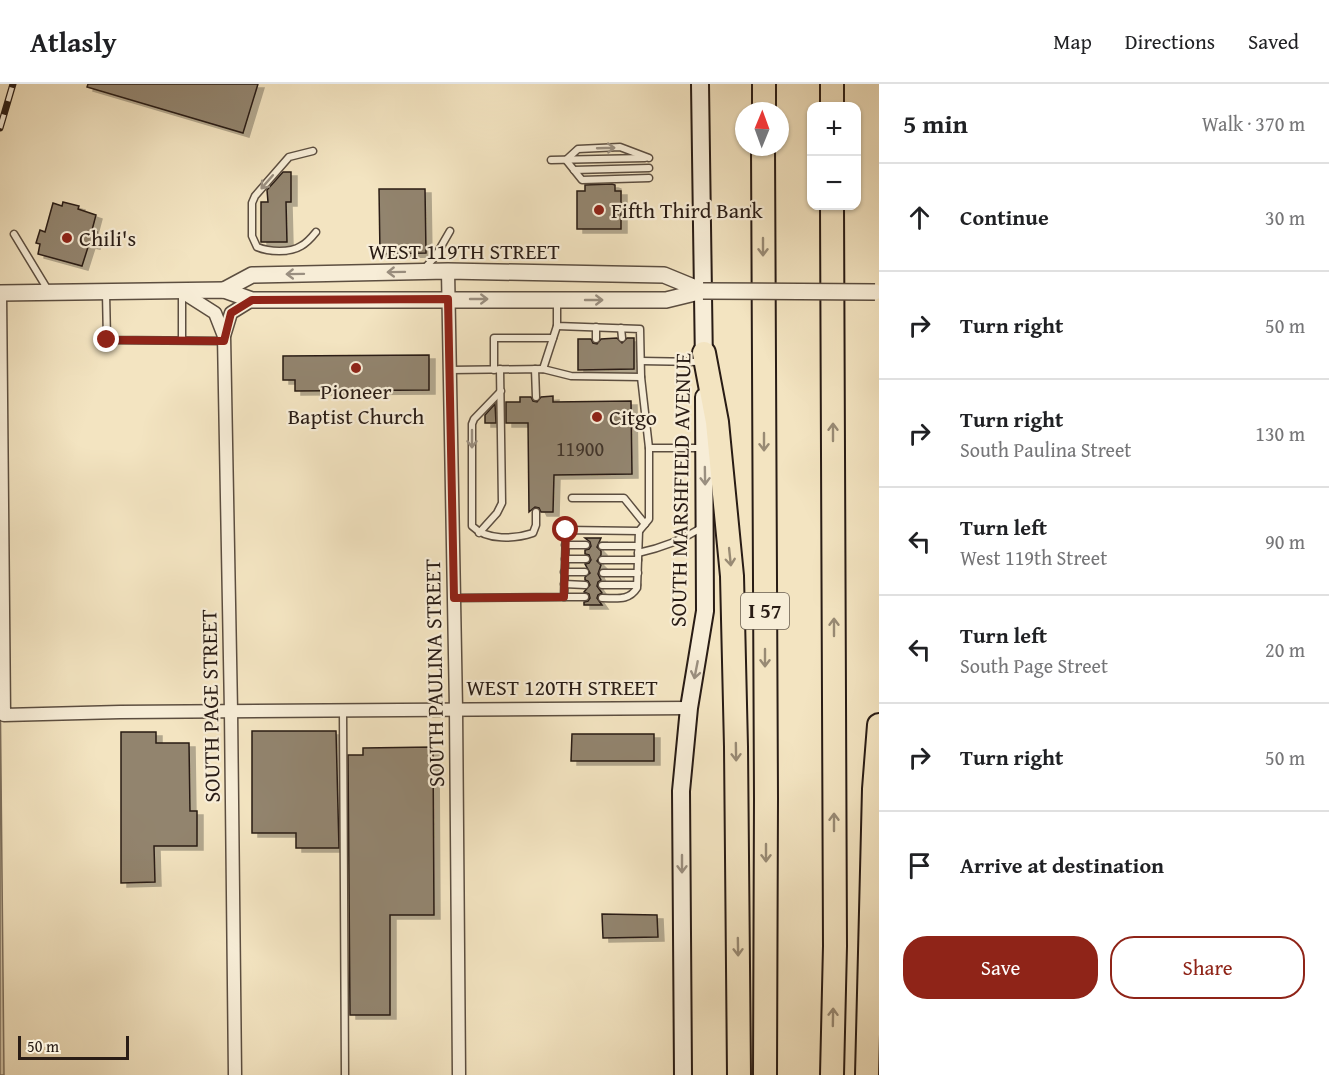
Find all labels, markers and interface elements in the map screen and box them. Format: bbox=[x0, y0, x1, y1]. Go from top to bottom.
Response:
text: Atlasly bbox=[30, 21, 117, 62]
text: Map bbox=[1053, 26, 1092, 57]
text: Directions bbox=[1125, 26, 1215, 57]
text: Saved bbox=[1248, 26, 1299, 57]
north arrow bbox=[735, 102, 789, 156]
map controls bbox=[807, 102, 861, 210]
button: + bbox=[807, 102, 861, 156]
text: 5 min bbox=[903, 104, 968, 143]
text: Walk · 370 m bbox=[1202, 109, 1305, 138]
one-way arrow bbox=[596, 142, 616, 153]
button: − bbox=[807, 156, 861, 210]
one-way arrow bbox=[260, 174, 274, 189]
place label: Fifth Third Bank bbox=[611, 194, 763, 226]
icon: ahead bbox=[903, 201, 936, 234]
text: Continue bbox=[960, 201, 1049, 233]
marker: Fifth Third Bank bbox=[592, 203, 606, 217]
text: 30 m bbox=[1265, 203, 1305, 232]
place label: Chili's bbox=[79, 222, 136, 254]
marker: Chili's bbox=[60, 231, 74, 245]
street label: WEST 119TH STREET bbox=[368, 235, 560, 267]
one-way arrow bbox=[757, 237, 768, 257]
one-way arrow bbox=[387, 266, 407, 278]
one-way arrow bbox=[285, 268, 305, 280]
one-way arrow bbox=[468, 293, 488, 305]
one-way arrow bbox=[583, 294, 603, 306]
icon: right bbox=[903, 309, 936, 342]
text: Turn right bbox=[960, 309, 1063, 341]
text: 50 m bbox=[1265, 311, 1305, 340]
route end bbox=[93, 326, 119, 352]
street label: SOUTH MARSHFIELD AVENUE bbox=[662, 352, 698, 628]
marker: Pioneer Baptist Church bbox=[349, 361, 363, 375]
place label: Pioneer Baptist Church bbox=[288, 375, 425, 432]
place label: Citgo bbox=[609, 401, 657, 433]
text: Turn right bbox=[960, 403, 1063, 435]
marker: Citgo bbox=[590, 410, 604, 424]
icon: right bbox=[903, 417, 936, 450]
text: 130 m bbox=[1255, 419, 1305, 448]
one-way arrow bbox=[827, 422, 839, 442]
one-way arrow bbox=[466, 428, 478, 448]
one-way arrow bbox=[758, 432, 770, 452]
house number: 11900 bbox=[556, 434, 604, 463]
text: South Paulina Street bbox=[960, 435, 1131, 464]
one-way arrow bbox=[699, 465, 711, 485]
text: Turn left bbox=[960, 511, 1047, 543]
route start bbox=[552, 516, 578, 542]
icon: left bbox=[903, 525, 936, 558]
text: 90 m bbox=[1265, 527, 1305, 556]
text: West 119th Street bbox=[960, 543, 1107, 572]
one-way arrow bbox=[725, 547, 736, 567]
street label: SOUTH PAULINA STREET bbox=[416, 559, 452, 787]
road number: I 57 bbox=[741, 593, 789, 629]
street label: SOUTH PAGE STREET bbox=[192, 609, 228, 803]
one-way arrow bbox=[828, 617, 840, 637]
text: Turn left bbox=[960, 619, 1047, 651]
icon: left bbox=[903, 633, 936, 666]
text: 20 m bbox=[1265, 635, 1305, 664]
one-way arrow bbox=[759, 648, 771, 668]
text: South Page Street bbox=[960, 651, 1108, 680]
one-way arrow bbox=[690, 660, 701, 679]
street label: WEST 120TH STREET bbox=[466, 671, 658, 703]
one-way arrow bbox=[730, 741, 742, 761]
icon: right bbox=[903, 741, 936, 774]
text: Turn right bbox=[960, 741, 1063, 773]
text: 50 m bbox=[1265, 743, 1305, 772]
one-way arrow bbox=[828, 812, 840, 832]
one-way arrow bbox=[760, 843, 772, 863]
icon: arrive bbox=[903, 849, 936, 882]
text: Arrive at destination bbox=[960, 849, 1164, 881]
one-way arrow bbox=[676, 854, 688, 874]
one-way arrow bbox=[732, 936, 744, 956]
button: Save bbox=[903, 936, 1098, 999]
button: Share bbox=[1110, 936, 1305, 999]
one-way arrow bbox=[827, 1007, 839, 1027]
scale bar bbox=[18, 1033, 129, 1060]
text: 50 m bbox=[27, 1034, 59, 1058]

